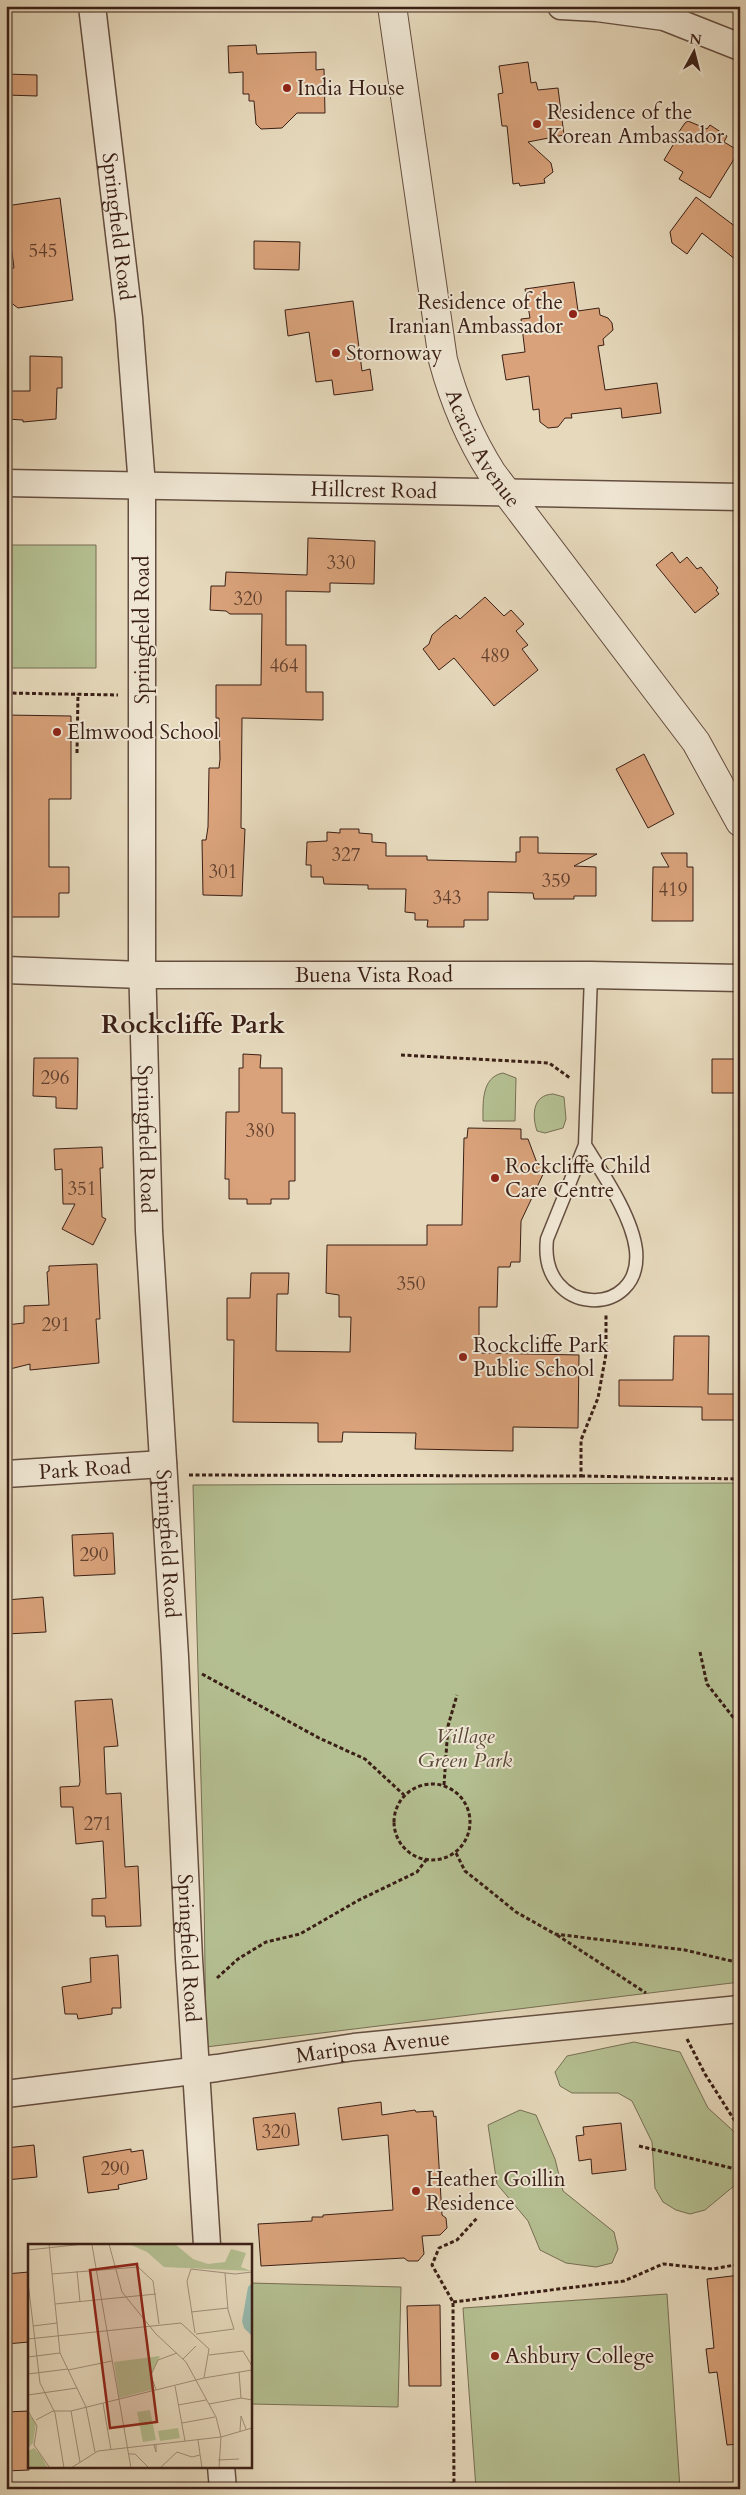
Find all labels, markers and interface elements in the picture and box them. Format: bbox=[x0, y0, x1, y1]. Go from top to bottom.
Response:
north arrow bbox=[668, 28, 718, 78]
text: N bbox=[688, 29, 703, 50]
place label: India House bbox=[297, 74, 405, 103]
marker: India House bbox=[281, 82, 293, 94]
place label: Residence of the Korean Ambassador bbox=[547, 98, 725, 151]
marker: Residence of the Korean Ambassador bbox=[531, 118, 543, 130]
street label: Springfield Road bbox=[94, 151, 141, 302]
house number: 545 bbox=[28, 238, 58, 264]
place label: Residence of the Iranian Ambassador bbox=[388, 288, 563, 341]
marker: Residence of the Iranian Ambassador bbox=[567, 308, 579, 320]
place label: Stornoway bbox=[346, 339, 442, 368]
marker: Stornoway bbox=[330, 347, 342, 359]
street label: Acacia Avenue bbox=[438, 385, 527, 514]
street label: Hillcrest Road bbox=[310, 475, 437, 506]
house number: 330 bbox=[326, 550, 356, 576]
street label: Springfield Road bbox=[128, 556, 157, 704]
house number: 320 bbox=[233, 586, 263, 612]
house number: 489 bbox=[480, 643, 510, 669]
house number: 464 bbox=[269, 653, 299, 679]
place label: Elmwood School bbox=[67, 718, 219, 747]
marker: Elmwood School bbox=[51, 726, 63, 738]
house number: 327 bbox=[331, 842, 361, 868]
house number: 301 bbox=[208, 859, 238, 885]
house number: 359 bbox=[541, 868, 571, 894]
house number: 419 bbox=[658, 877, 688, 903]
house number: 343 bbox=[432, 885, 462, 911]
street label: Buena Vista Road bbox=[295, 961, 453, 990]
district label: Rockcliffe Park bbox=[101, 1007, 286, 1042]
house number: 296 bbox=[40, 1065, 70, 1091]
street label: Springfield Road bbox=[130, 1065, 163, 1214]
house number: 380 bbox=[245, 1118, 275, 1144]
place label: Rockcliffe Child Care Centre bbox=[505, 1152, 650, 1205]
marker: Rockcliffe Child Care Centre bbox=[489, 1172, 501, 1184]
house number: 351 bbox=[67, 1176, 97, 1202]
house number: 350 bbox=[396, 1271, 426, 1297]
house number: 291 bbox=[41, 1312, 71, 1338]
place label: Rockcliffe Park Public School bbox=[473, 1331, 609, 1384]
marker: Rockcliffe Park Public School bbox=[457, 1351, 469, 1363]
street label: Park Road bbox=[38, 1452, 132, 1487]
street label: Springfield Road bbox=[149, 1469, 187, 1619]
house number: 290 bbox=[79, 1542, 109, 1568]
park label: Village Green Park bbox=[418, 1722, 513, 1775]
house number: 271 bbox=[83, 1811, 113, 1837]
street label: Springfield Road bbox=[170, 1873, 207, 2023]
street label: Mariposa Avenue bbox=[294, 2024, 451, 2071]
house number: 320 bbox=[261, 2119, 291, 2145]
house number: 290 bbox=[100, 2156, 130, 2182]
place label: Heather Goillin Residence bbox=[426, 2165, 566, 2218]
marker: Heather Goillin Residence bbox=[410, 2185, 422, 2197]
inset map bbox=[28, 2244, 251, 2468]
place label: Ashbury College bbox=[505, 2342, 655, 2371]
marker: Ashbury College bbox=[489, 2350, 501, 2362]

